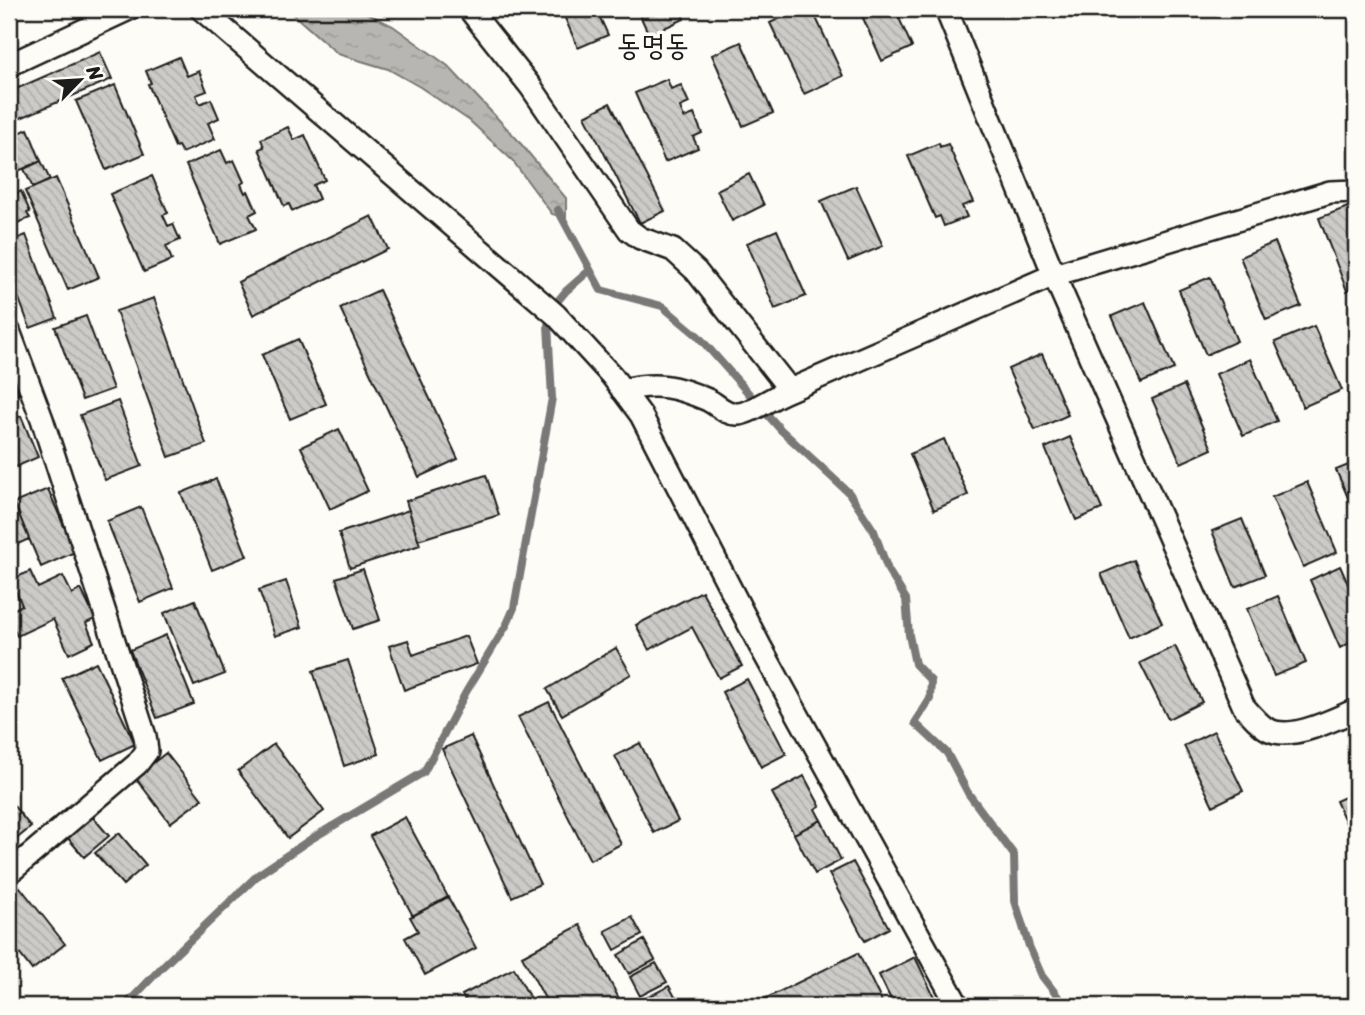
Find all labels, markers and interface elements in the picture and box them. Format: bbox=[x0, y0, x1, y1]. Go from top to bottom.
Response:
district label: 동명동 bbox=[617, 18, 689, 72]
north arrow bbox=[46, 46, 116, 116]
text: N bbox=[77, 59, 113, 87]

